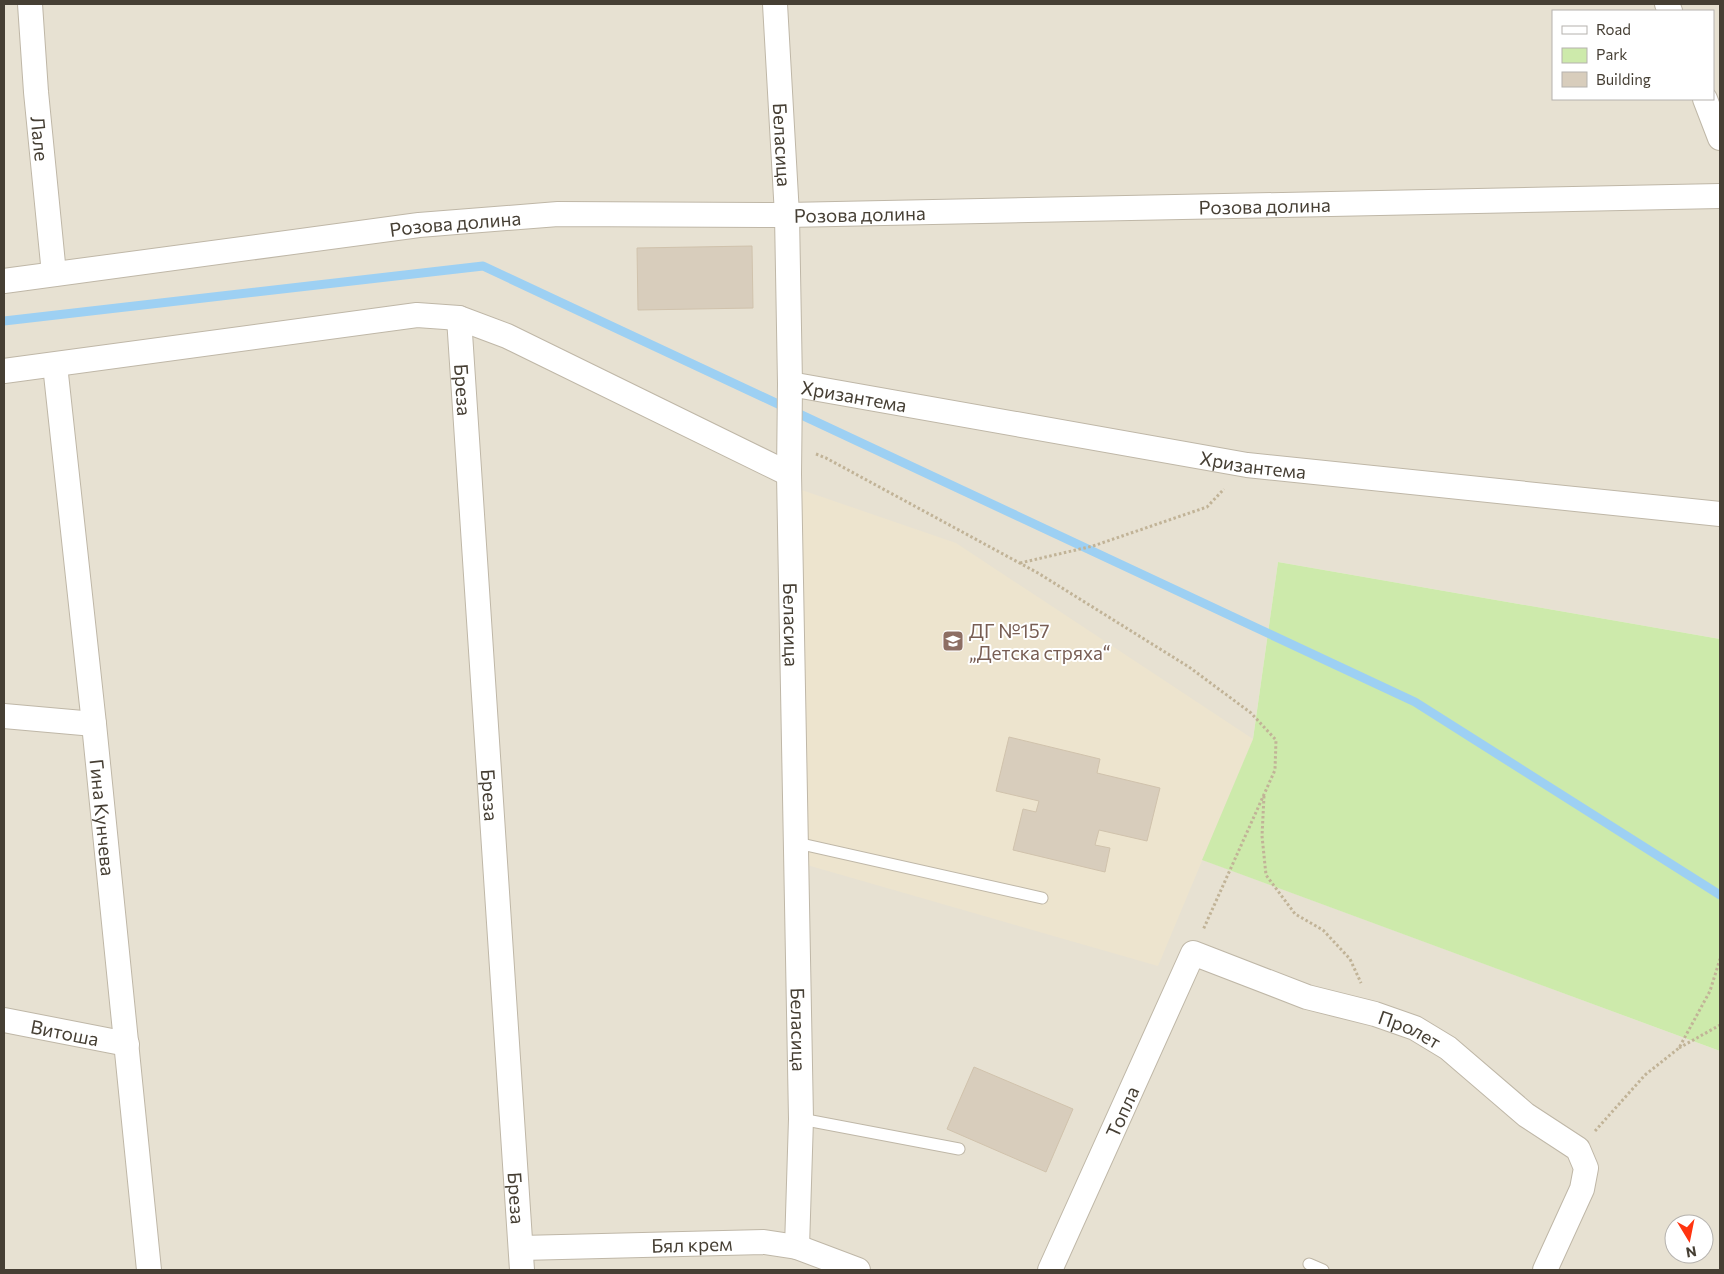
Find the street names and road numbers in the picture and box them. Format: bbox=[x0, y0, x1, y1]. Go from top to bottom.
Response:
street label: Беласица bbox=[769, 102, 797, 187]
street label: Лале bbox=[27, 115, 54, 162]
street label: Розова долина bbox=[1198, 192, 1331, 218]
street label: Розова долина bbox=[794, 201, 926, 226]
street label: Розова долина bbox=[388, 205, 522, 240]
street label: Бреза bbox=[451, 363, 477, 417]
street label: Хризантема bbox=[799, 375, 909, 416]
street label: Хризантема bbox=[1198, 445, 1307, 483]
street label: Беласица bbox=[780, 582, 804, 667]
street label: Гина Кунчева bbox=[86, 758, 121, 877]
street label: Бреза bbox=[477, 768, 504, 822]
street label: Беласица bbox=[787, 987, 812, 1072]
street label: Пролет bbox=[1376, 1005, 1446, 1053]
street label: Витоша bbox=[29, 1014, 101, 1050]
street label: Топла bbox=[1100, 1082, 1143, 1141]
street label: Бреза bbox=[504, 1171, 530, 1225]
street label: Бял крем bbox=[651, 1231, 733, 1256]

